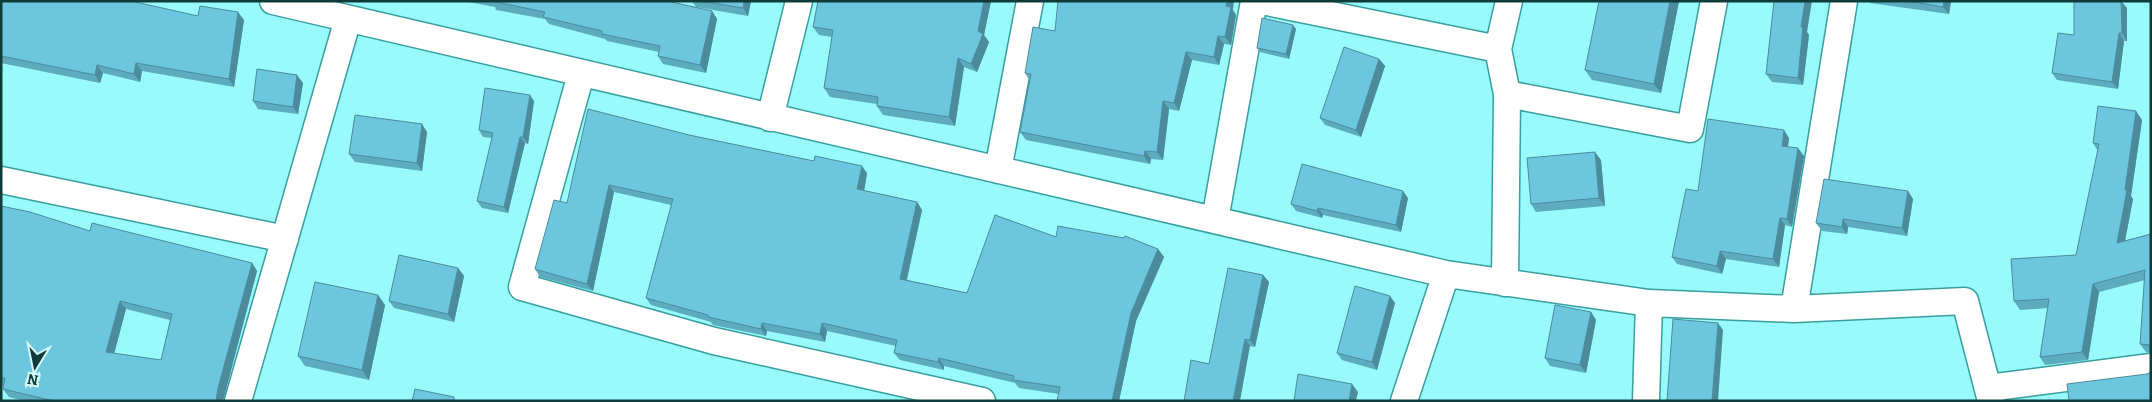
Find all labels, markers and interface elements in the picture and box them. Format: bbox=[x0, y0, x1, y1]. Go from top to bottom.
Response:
north arrow bbox=[10, 342, 60, 392]
text: N bbox=[26, 370, 40, 389]

